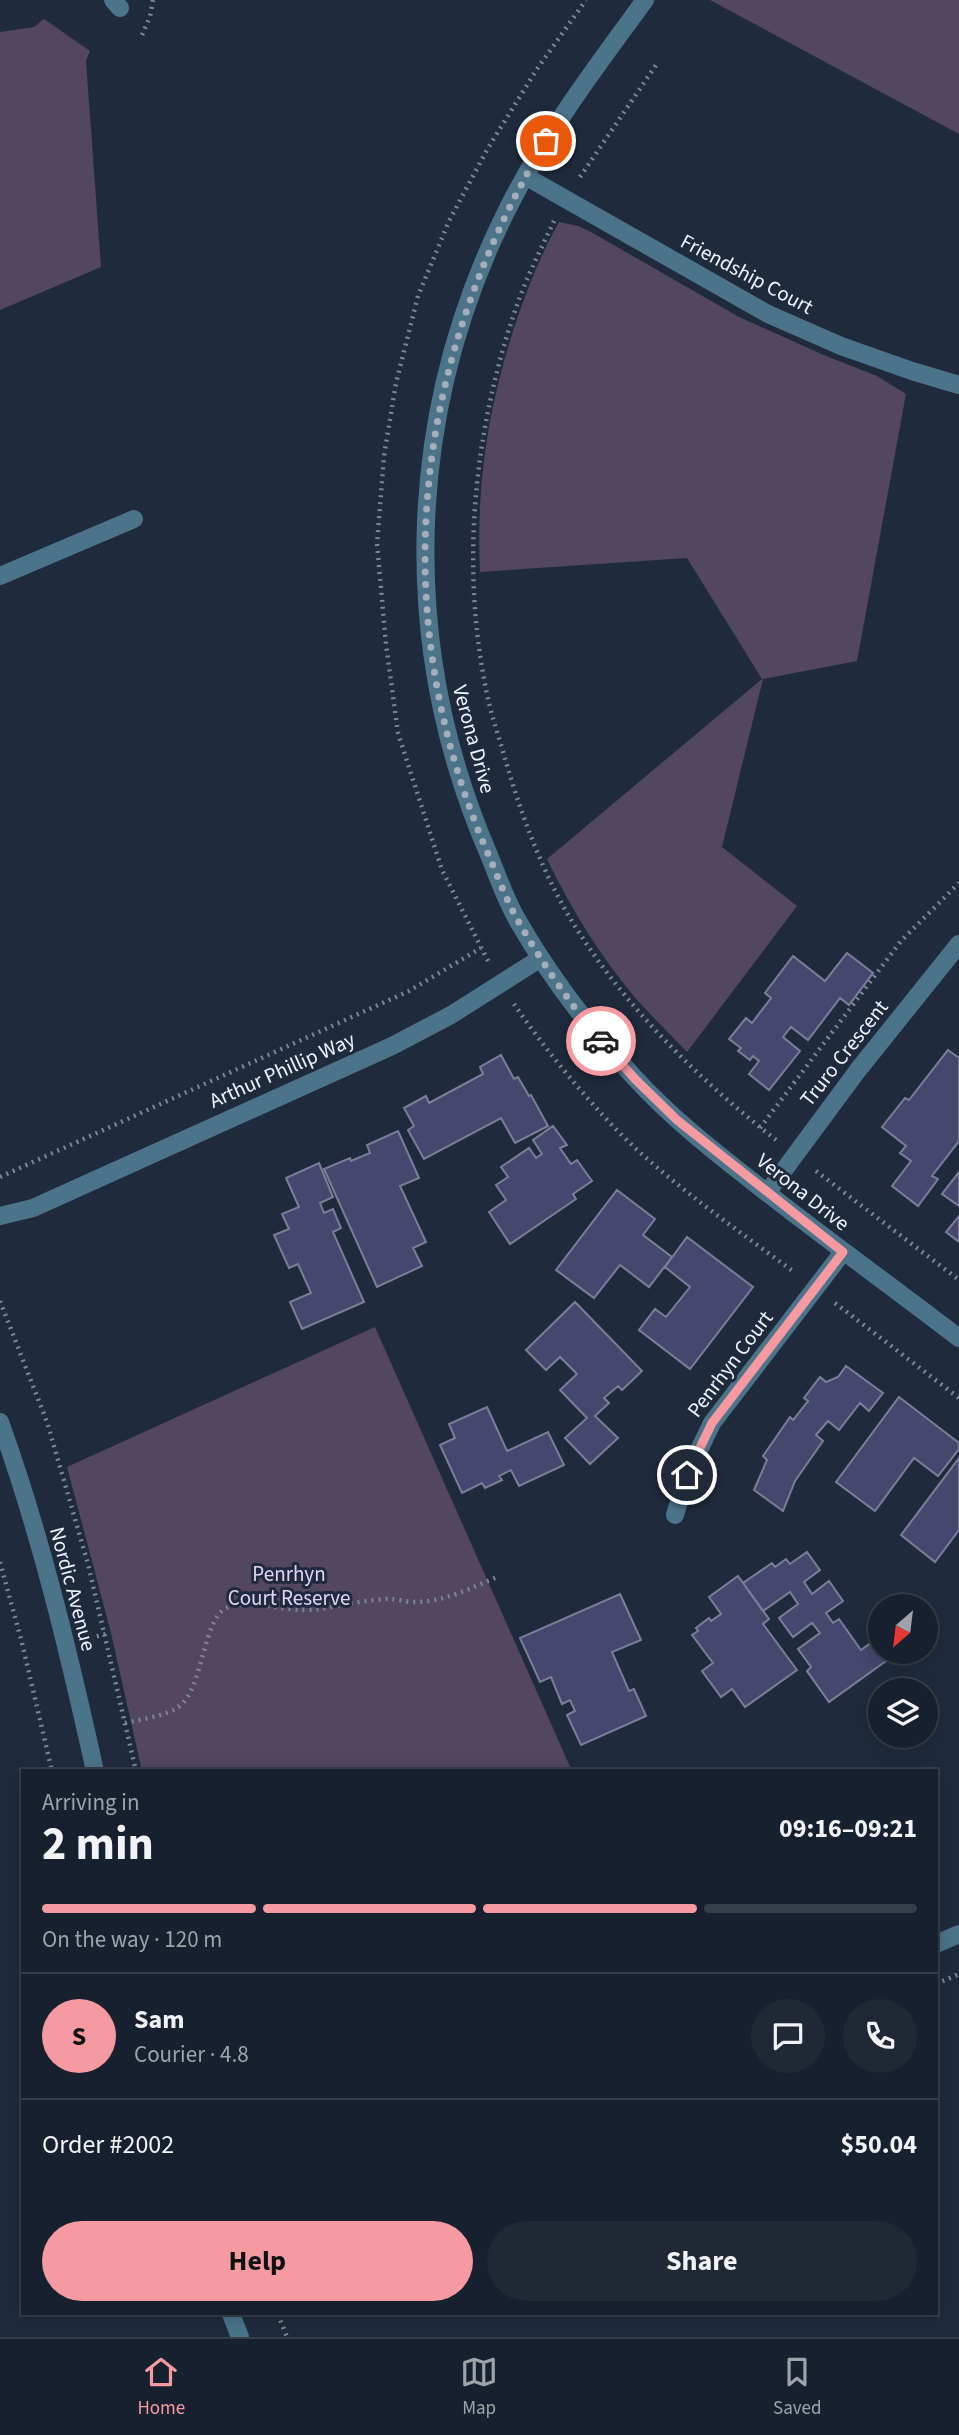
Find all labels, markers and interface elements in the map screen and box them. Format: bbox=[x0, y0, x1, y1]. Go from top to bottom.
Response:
pin bbox=[516, 111, 576, 171]
icon: bag bbox=[527, 122, 565, 160]
street label: Friendship Court bbox=[675, 226, 819, 322]
street label: Verona Drive bbox=[445, 681, 503, 797]
street label: Truro Crescent bbox=[793, 993, 895, 1113]
courier bbox=[566, 1006, 636, 1076]
icon: car bbox=[582, 1022, 620, 1060]
street label: Arthur Phillip Way bbox=[204, 1024, 360, 1116]
street label: Verona Drive bbox=[750, 1146, 856, 1238]
street label: Penrhyn Court bbox=[680, 1304, 780, 1424]
pin bbox=[657, 1445, 717, 1505]
icon: home bbox=[668, 1456, 706, 1494]
street label: Nordic Avenue bbox=[42, 1524, 104, 1654]
park label: Penrhyn Court Reserve bbox=[228, 1559, 350, 1613]
north arrow bbox=[868, 1594, 938, 1664]
map controls bbox=[868, 1594, 938, 1748]
button: layers bbox=[868, 1678, 938, 1748]
text: Arriving in bbox=[42, 1786, 140, 1819]
text: 09:16–09:21 bbox=[779, 1810, 917, 1847]
text: 2 min bbox=[42, 1812, 154, 1877]
text: On the way · 120 m bbox=[42, 1923, 222, 1956]
button: chat bbox=[751, 1999, 825, 2073]
button: phone bbox=[843, 1999, 917, 2073]
text: Sam bbox=[134, 2001, 184, 2038]
text: S bbox=[72, 2018, 86, 2055]
text: Courier · 4.8 bbox=[134, 2038, 249, 2071]
text: Order #2002 bbox=[42, 2126, 174, 2163]
text: $50.04 bbox=[841, 2126, 917, 2163]
button: Help bbox=[42, 2221, 473, 2301]
button: Share bbox=[487, 2221, 917, 2301]
tab: Home bbox=[137, 2353, 185, 2422]
tab: Map bbox=[460, 2353, 498, 2422]
tab: Saved bbox=[773, 2353, 822, 2422]

